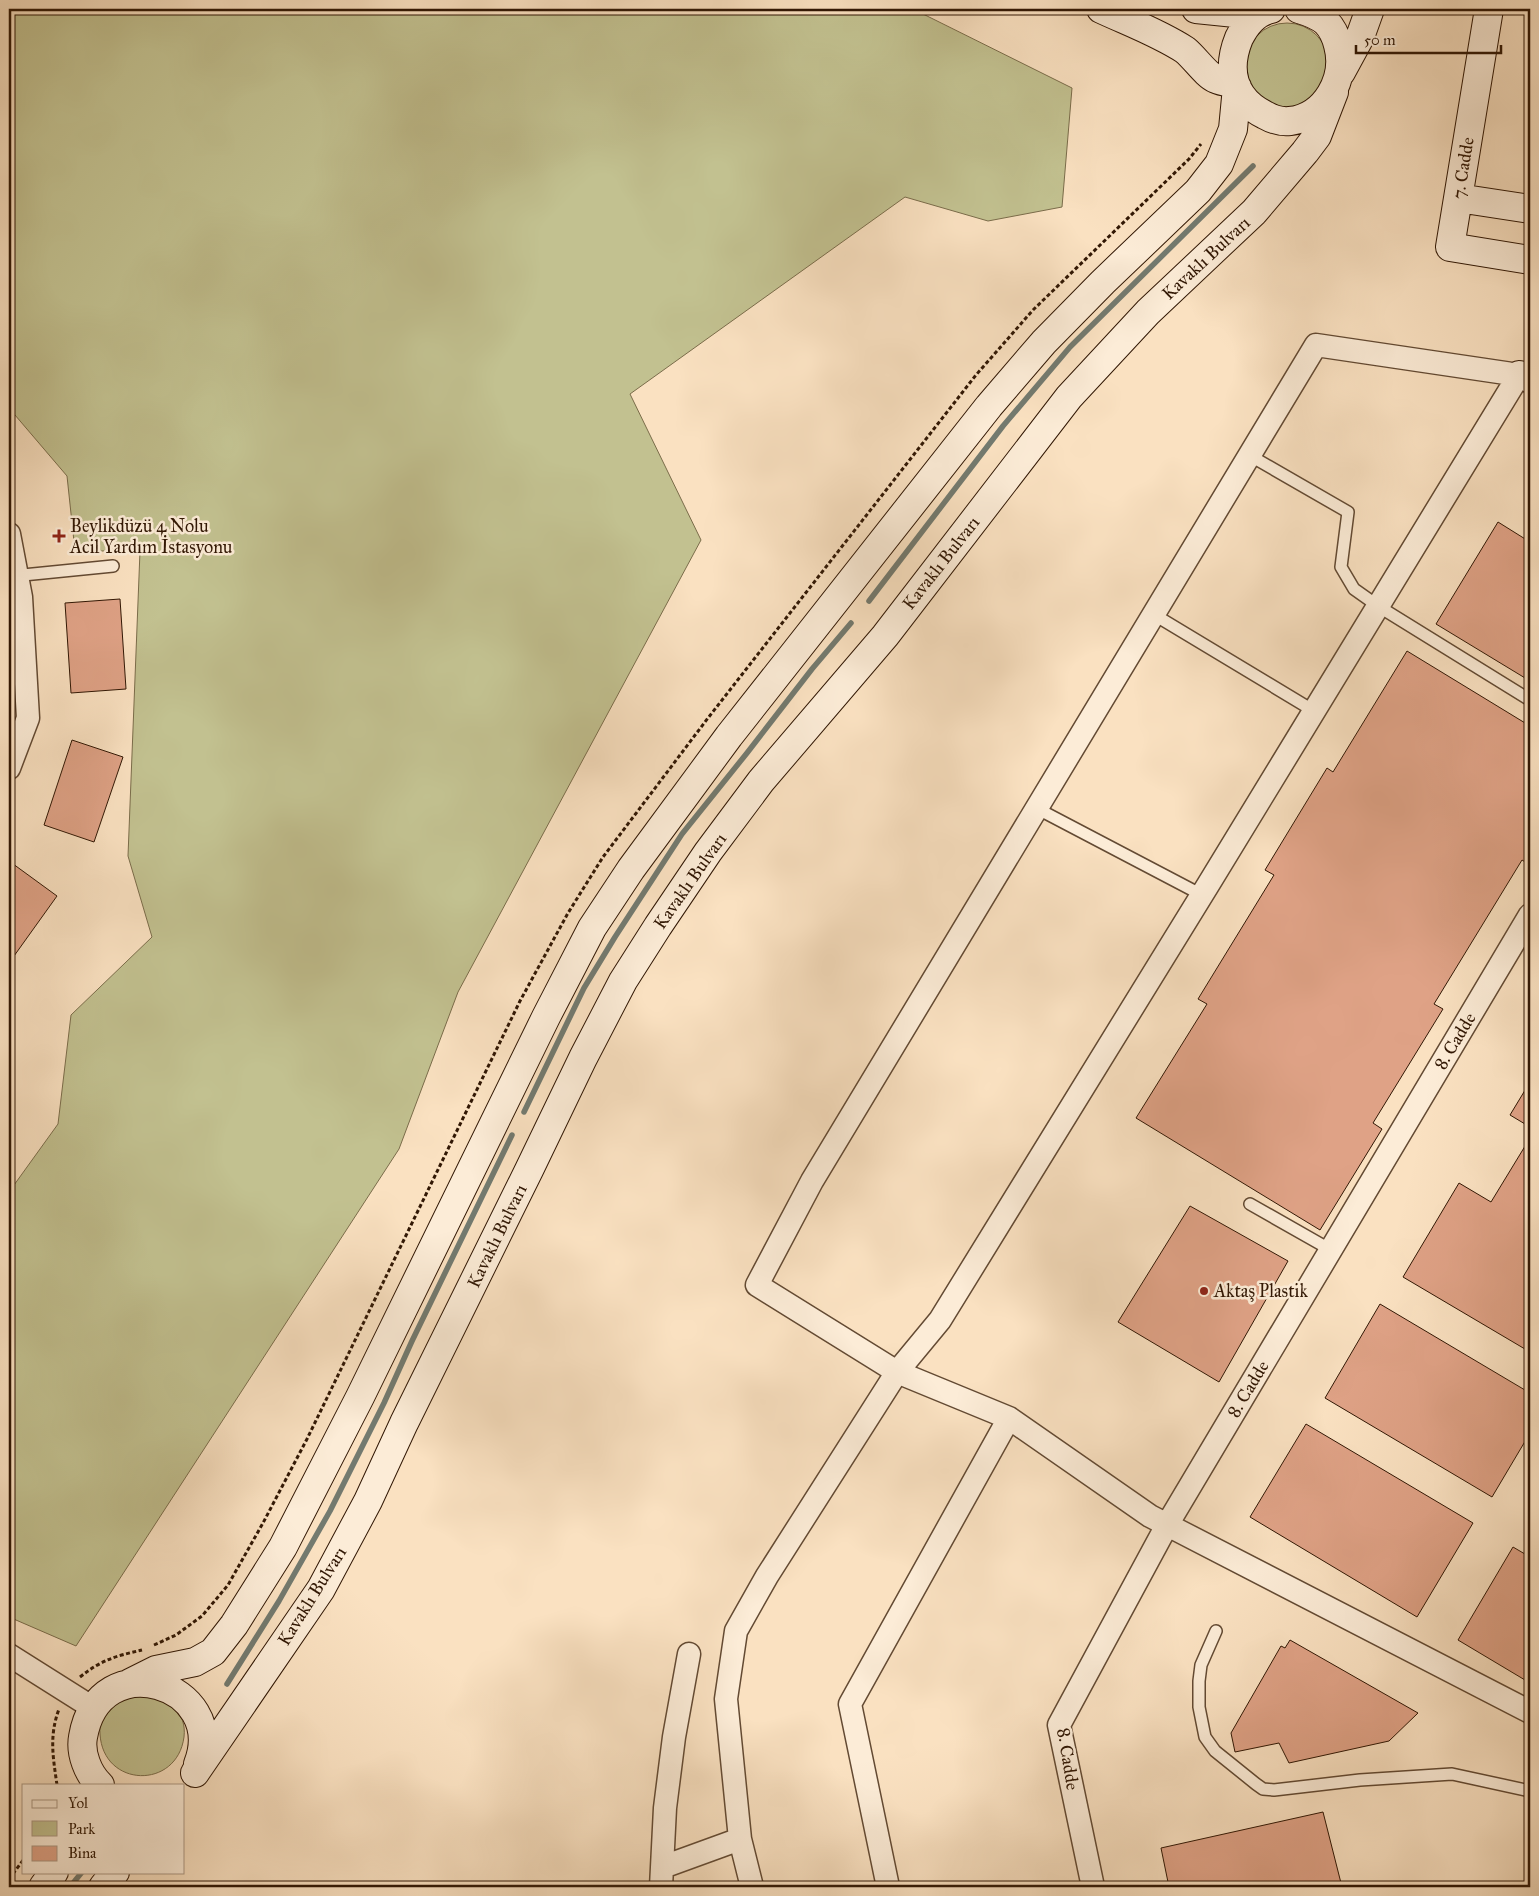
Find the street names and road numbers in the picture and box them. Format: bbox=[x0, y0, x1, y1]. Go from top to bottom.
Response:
street label: 7. Cadde bbox=[1447, 135, 1479, 201]
street label: Kavaklı Bulvarı bbox=[1157, 212, 1255, 304]
street label: Kavaklı Bulvarı bbox=[898, 512, 984, 614]
street label: Kavaklı Bulvarı bbox=[649, 829, 731, 933]
street label: 8. Cadde bbox=[1429, 1008, 1481, 1074]
street label: Kavaklı Bulvarı bbox=[462, 1181, 532, 1291]
street label: 8. Cadde bbox=[1222, 1356, 1274, 1422]
street label: Kavaklı Bulvarı bbox=[273, 1542, 351, 1650]
street label: 8. Cadde bbox=[1052, 1726, 1084, 1792]

